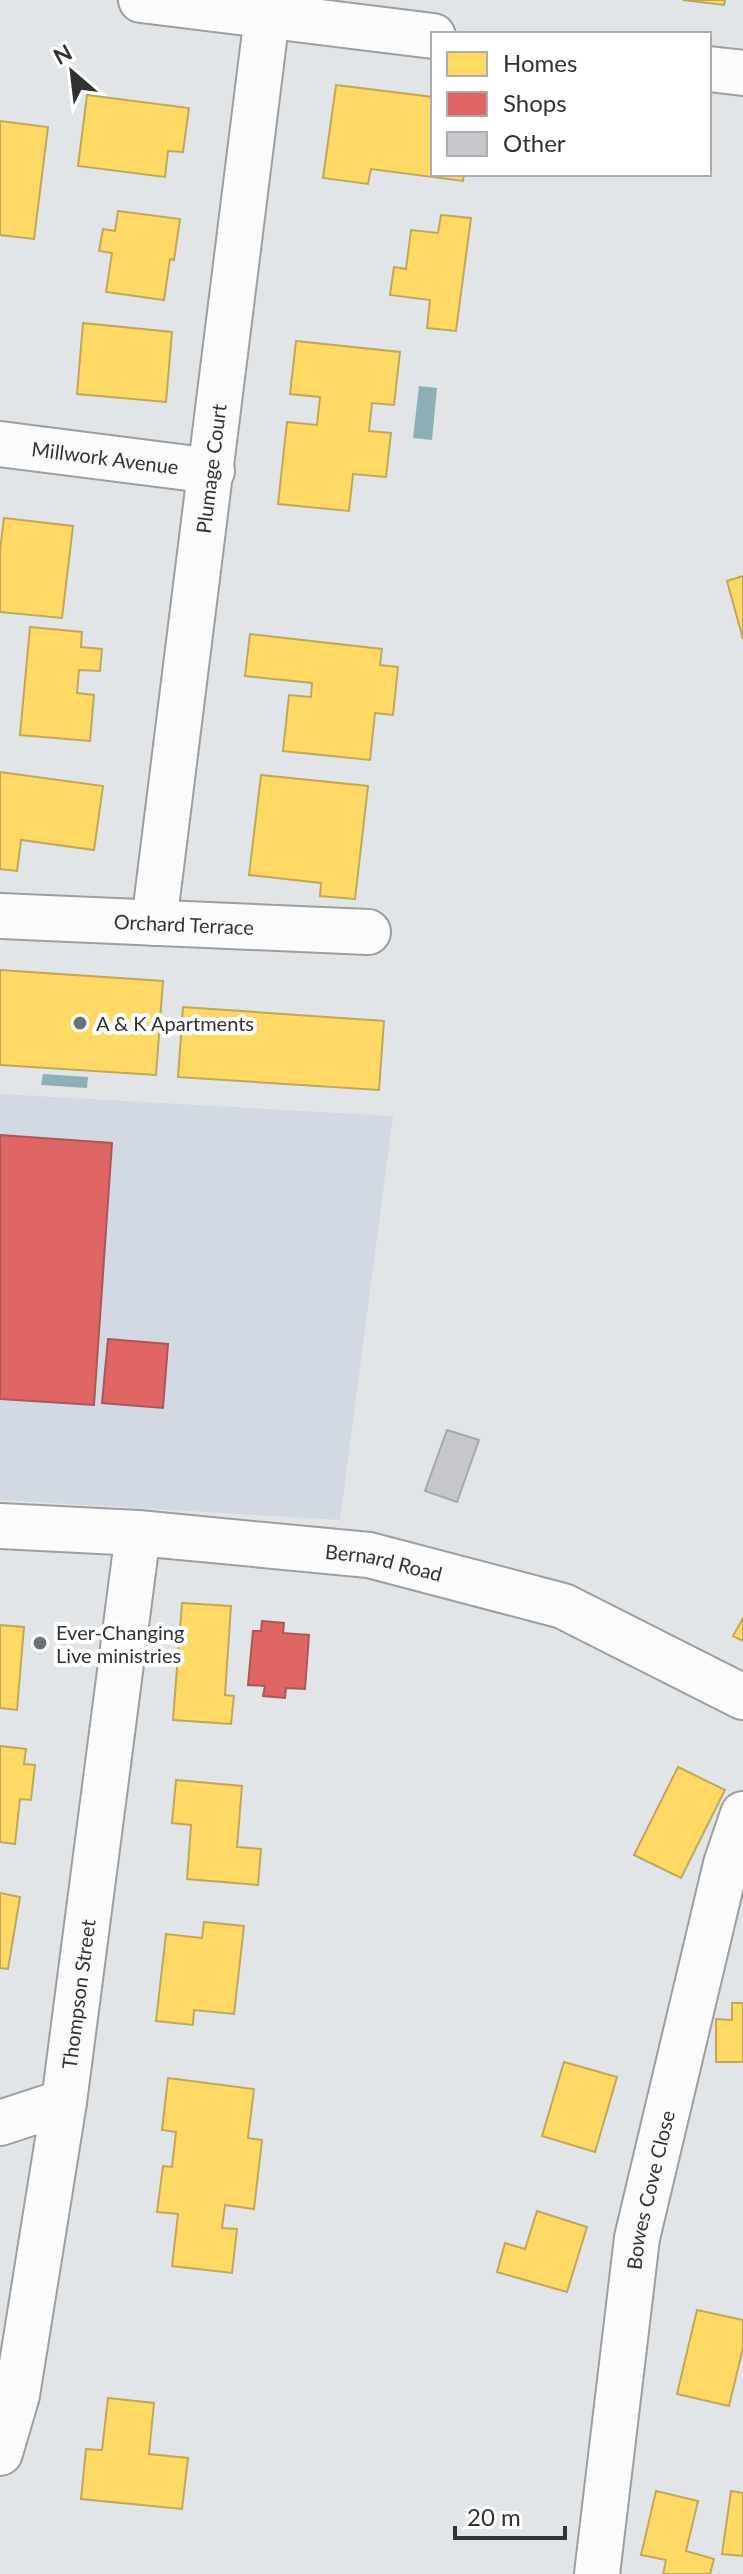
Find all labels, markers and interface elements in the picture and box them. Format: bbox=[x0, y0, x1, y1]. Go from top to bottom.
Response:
north arrow bbox=[32, 32, 112, 112]
legend bbox=[431, 32, 711, 176]
text: N bbox=[49, 38, 76, 70]
text: Homes bbox=[503, 48, 577, 77]
text: Shops bbox=[503, 88, 567, 117]
text: Other bbox=[503, 128, 566, 157]
street label: Plumage Court bbox=[191, 402, 231, 535]
street label: Millwork Avenue bbox=[30, 436, 180, 479]
street label: Orchard Terrace bbox=[113, 909, 254, 939]
place label: A & K Apartments bbox=[96, 1011, 254, 1035]
marker: A & K Apartments bbox=[71, 1014, 89, 1032]
street label: Bernard Road bbox=[324, 1539, 445, 1586]
place label: Ever-Changing Live ministries bbox=[56, 1620, 184, 1667]
marker: Ever-Changing Live ministries bbox=[31, 1634, 49, 1652]
street label: Thompson Street bbox=[56, 1918, 100, 2070]
street label: Bowes Cove Close bbox=[621, 2108, 679, 2271]
scale bar bbox=[455, 2490, 565, 2540]
text: 20 m bbox=[467, 2502, 521, 2531]

